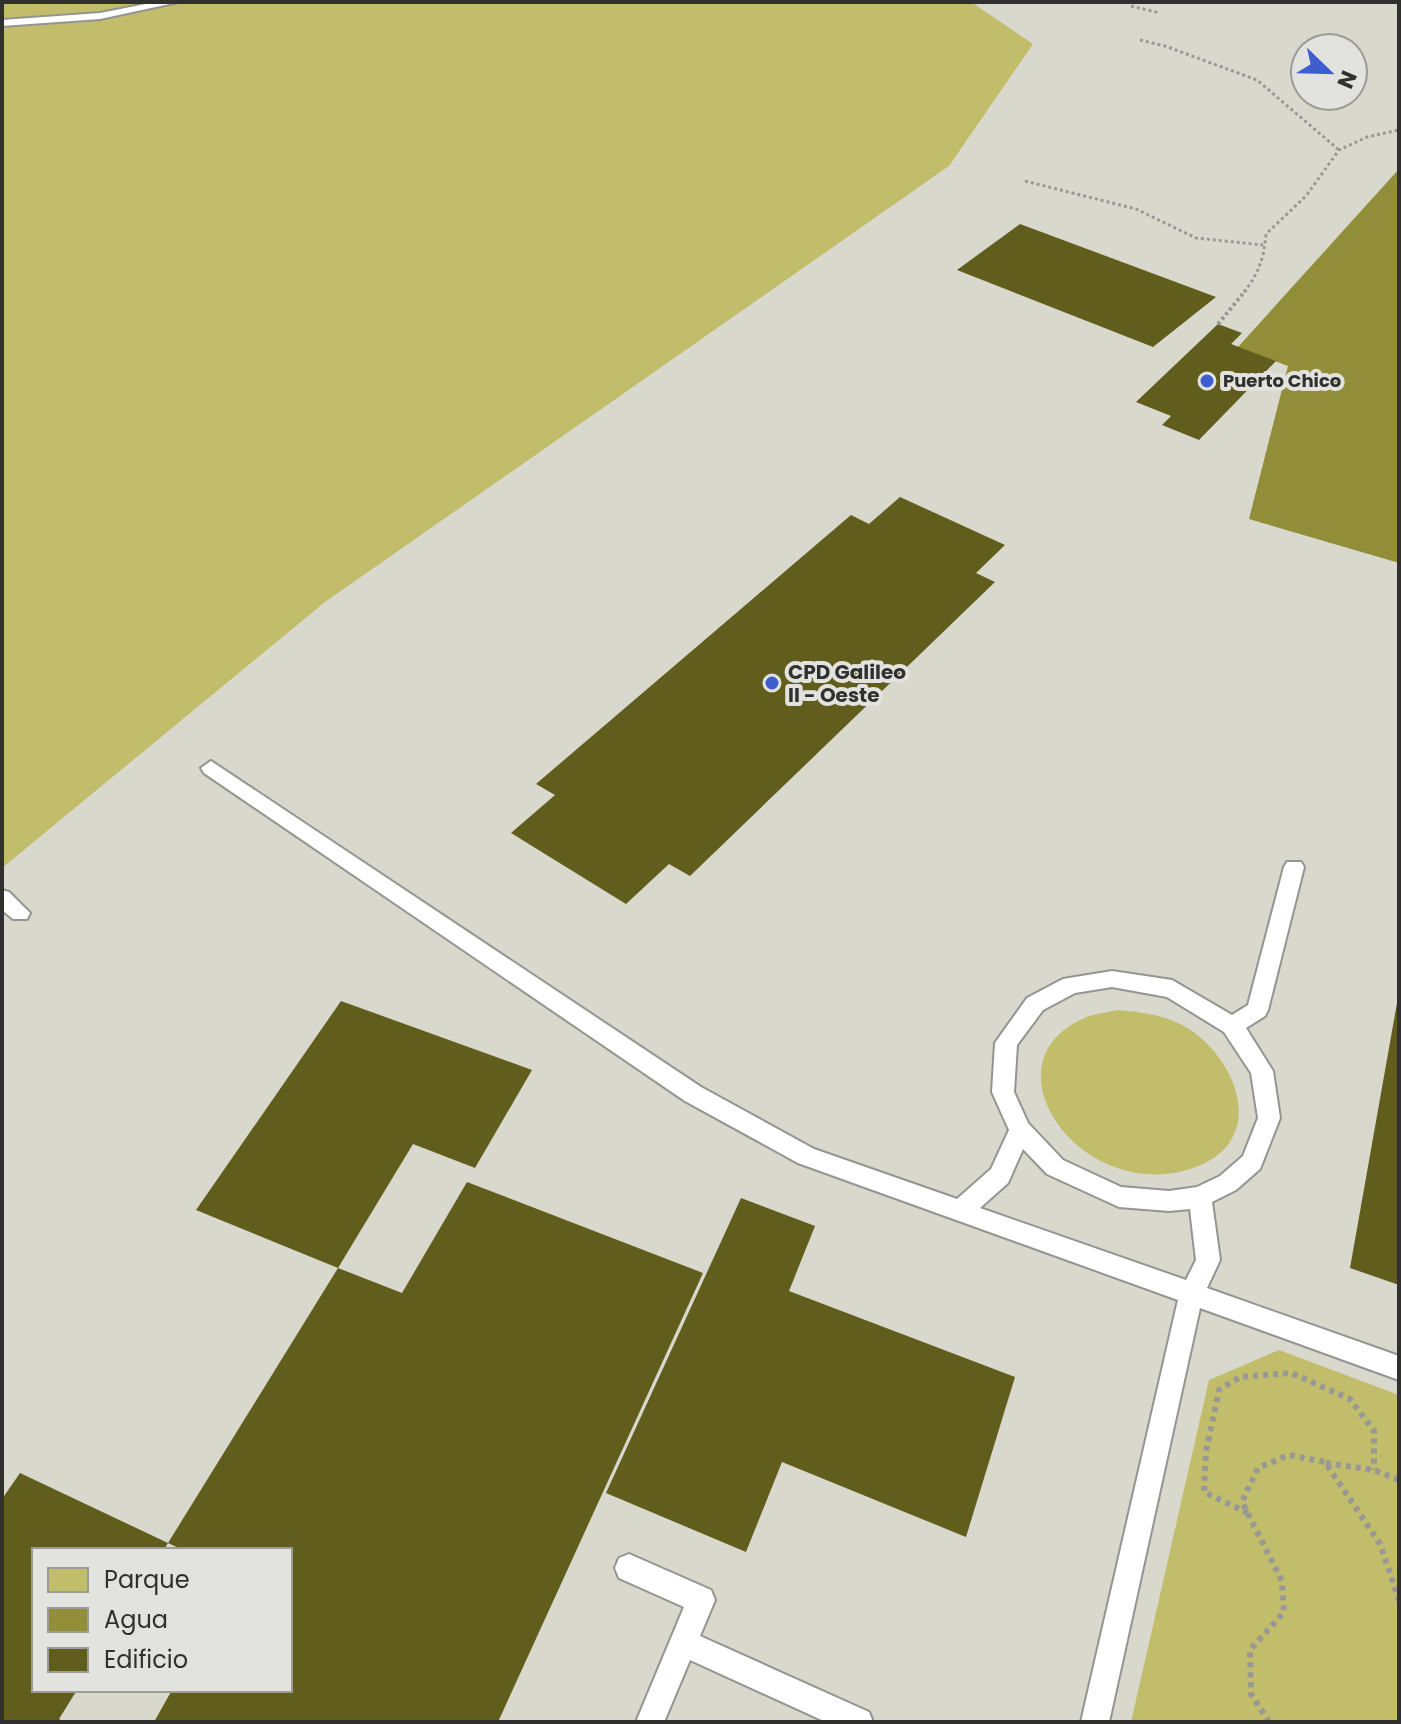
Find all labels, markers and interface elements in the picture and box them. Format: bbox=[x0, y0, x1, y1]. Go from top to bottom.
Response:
north arrow bbox=[1289, 32, 1369, 112]
text: N bbox=[1329, 66, 1364, 93]
place label: Puerto Chico bbox=[1223, 368, 1341, 393]
marker: Puerto Chico bbox=[1198, 372, 1216, 390]
place label: CPD Galileo II - Oeste bbox=[788, 658, 906, 709]
marker: CPD Galileo II - Oeste bbox=[763, 674, 781, 692]
legend bbox=[32, 1548, 292, 1692]
text: Parque bbox=[104, 1563, 190, 1596]
text: Agua bbox=[104, 1603, 168, 1636]
text: Edificio bbox=[104, 1643, 188, 1676]

